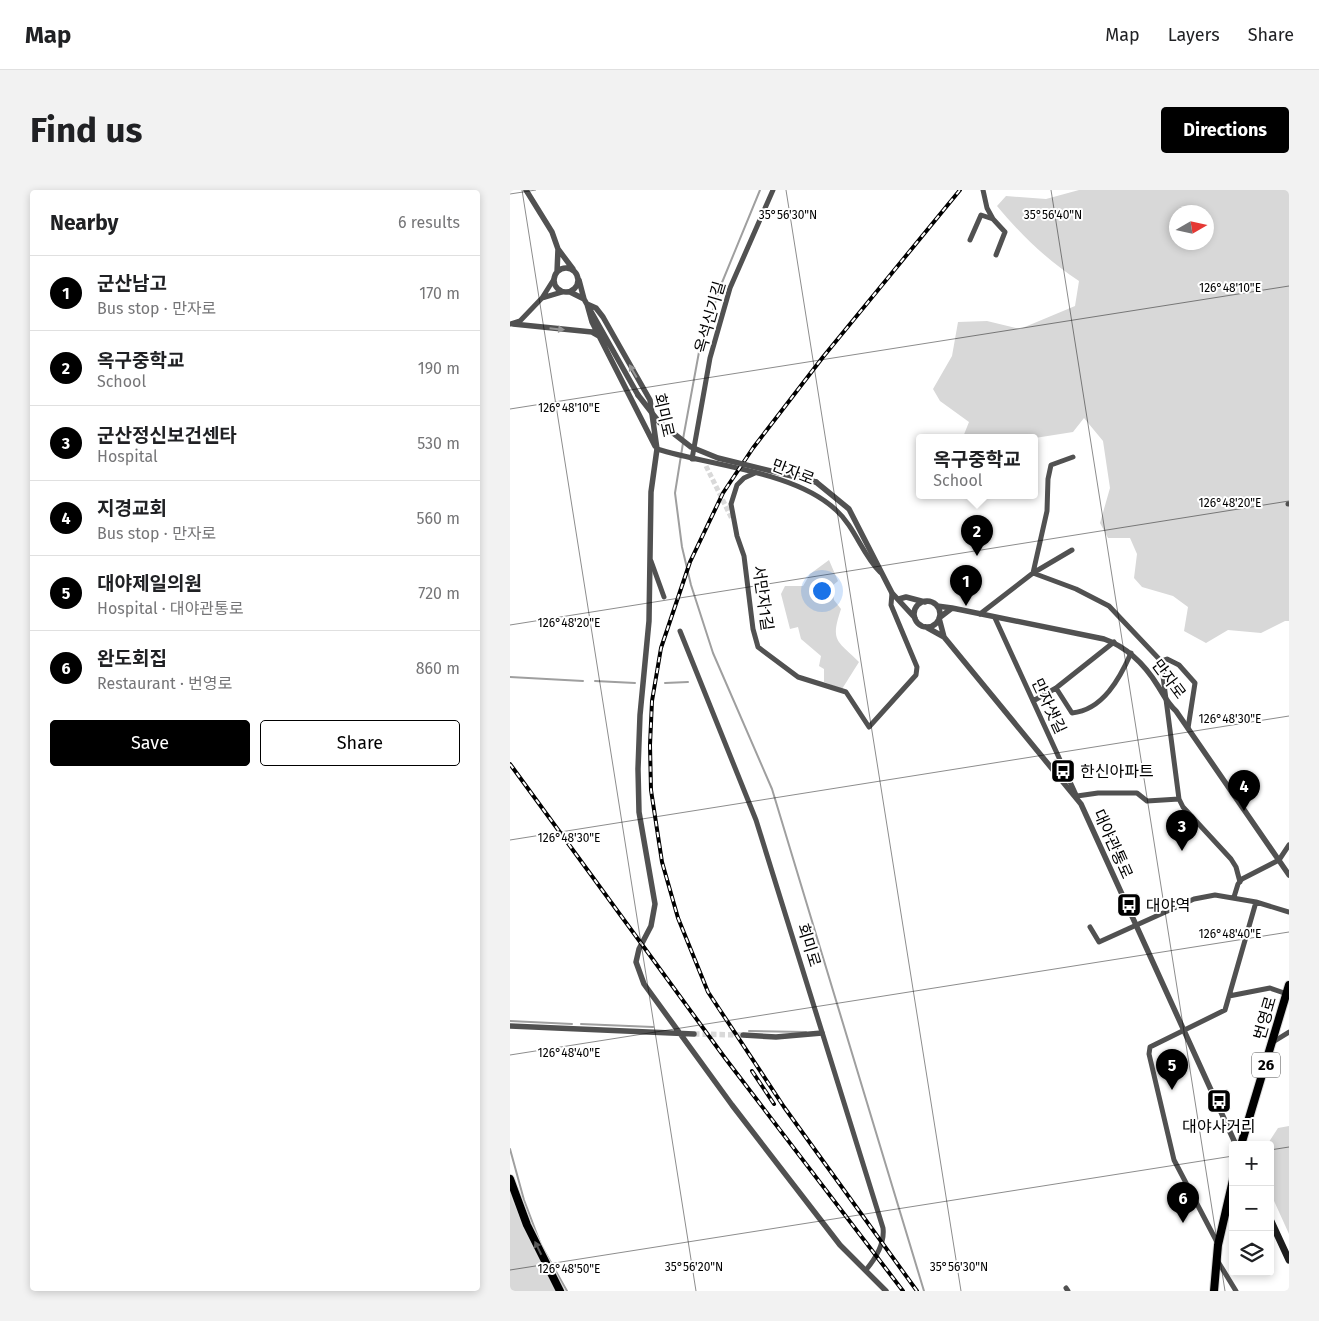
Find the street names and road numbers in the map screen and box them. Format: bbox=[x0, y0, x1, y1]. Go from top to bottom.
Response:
street label: 옥석신기길 bbox=[691, 279, 729, 355]
street label: 회미로 bbox=[650, 391, 678, 439]
street label: 만자로 bbox=[769, 455, 817, 489]
street label: 서만자1길 bbox=[749, 564, 777, 632]
street label: 만자로 bbox=[1148, 656, 1190, 703]
street label: 만자샛길 bbox=[1028, 675, 1070, 737]
street label: 대야관통로 bbox=[1089, 807, 1137, 882]
street label: 회미로 bbox=[793, 921, 825, 969]
street label: 번영로 bbox=[1250, 994, 1280, 1042]
road number: 26 bbox=[1252, 1052, 1280, 1078]

